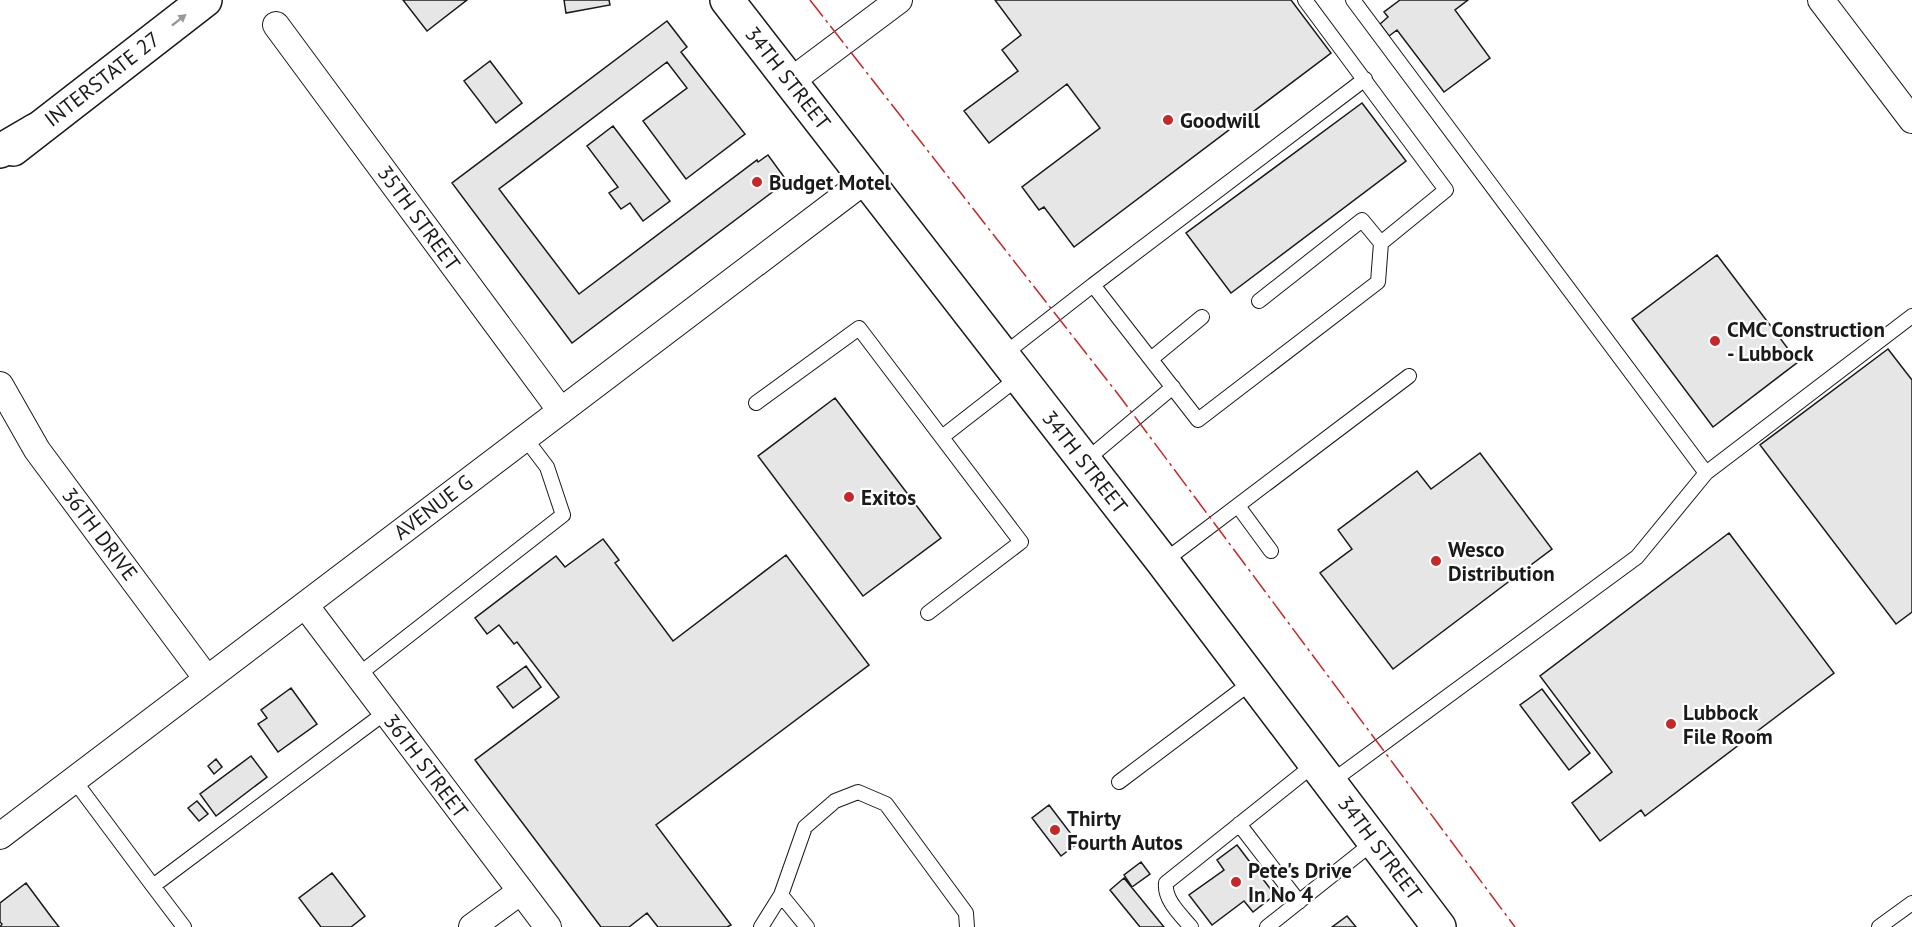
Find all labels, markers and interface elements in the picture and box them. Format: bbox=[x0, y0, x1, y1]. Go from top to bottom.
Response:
one-way arrow bbox=[170, 14, 186, 26]
street label: 34TH STREET bbox=[739, 21, 837, 135]
street label: INTERSTATE 27 bbox=[39, 25, 165, 133]
place label: Goodwill bbox=[1180, 107, 1261, 134]
marker: Goodwill bbox=[1161, 113, 1175, 127]
street label: 35TH STREET bbox=[372, 160, 466, 276]
place label: Budget Motel bbox=[769, 169, 892, 196]
marker: Budget Motel bbox=[750, 175, 764, 189]
place label: CMC Construction - Lubbock bbox=[1727, 316, 1885, 367]
marker: CMC Construction - Lubbock bbox=[1708, 334, 1722, 348]
street label: 34TH STREET bbox=[1036, 405, 1134, 519]
street label: AVENUE G bbox=[388, 469, 478, 545]
street label: 36TH DRIVE bbox=[56, 482, 144, 586]
place label: Exitos bbox=[861, 484, 916, 511]
marker: Exitos bbox=[842, 490, 856, 504]
place label: Wesco Distribution bbox=[1448, 536, 1555, 587]
marker: Wesco Distribution bbox=[1429, 554, 1443, 568]
place label: Lubbock File Room bbox=[1683, 699, 1773, 750]
street label: 36TH STREET bbox=[378, 708, 474, 824]
marker: Lubbock File Room bbox=[1664, 717, 1678, 731]
street label: 34TH STREET bbox=[1332, 790, 1428, 906]
place label: Thirty Fourth Autos bbox=[1067, 805, 1183, 856]
marker: Thirty Fourth Autos bbox=[1048, 823, 1062, 837]
place label: Pete's Drive In No 4 bbox=[1248, 857, 1352, 908]
marker: Pete's Drive In No 4 bbox=[1229, 875, 1243, 889]

